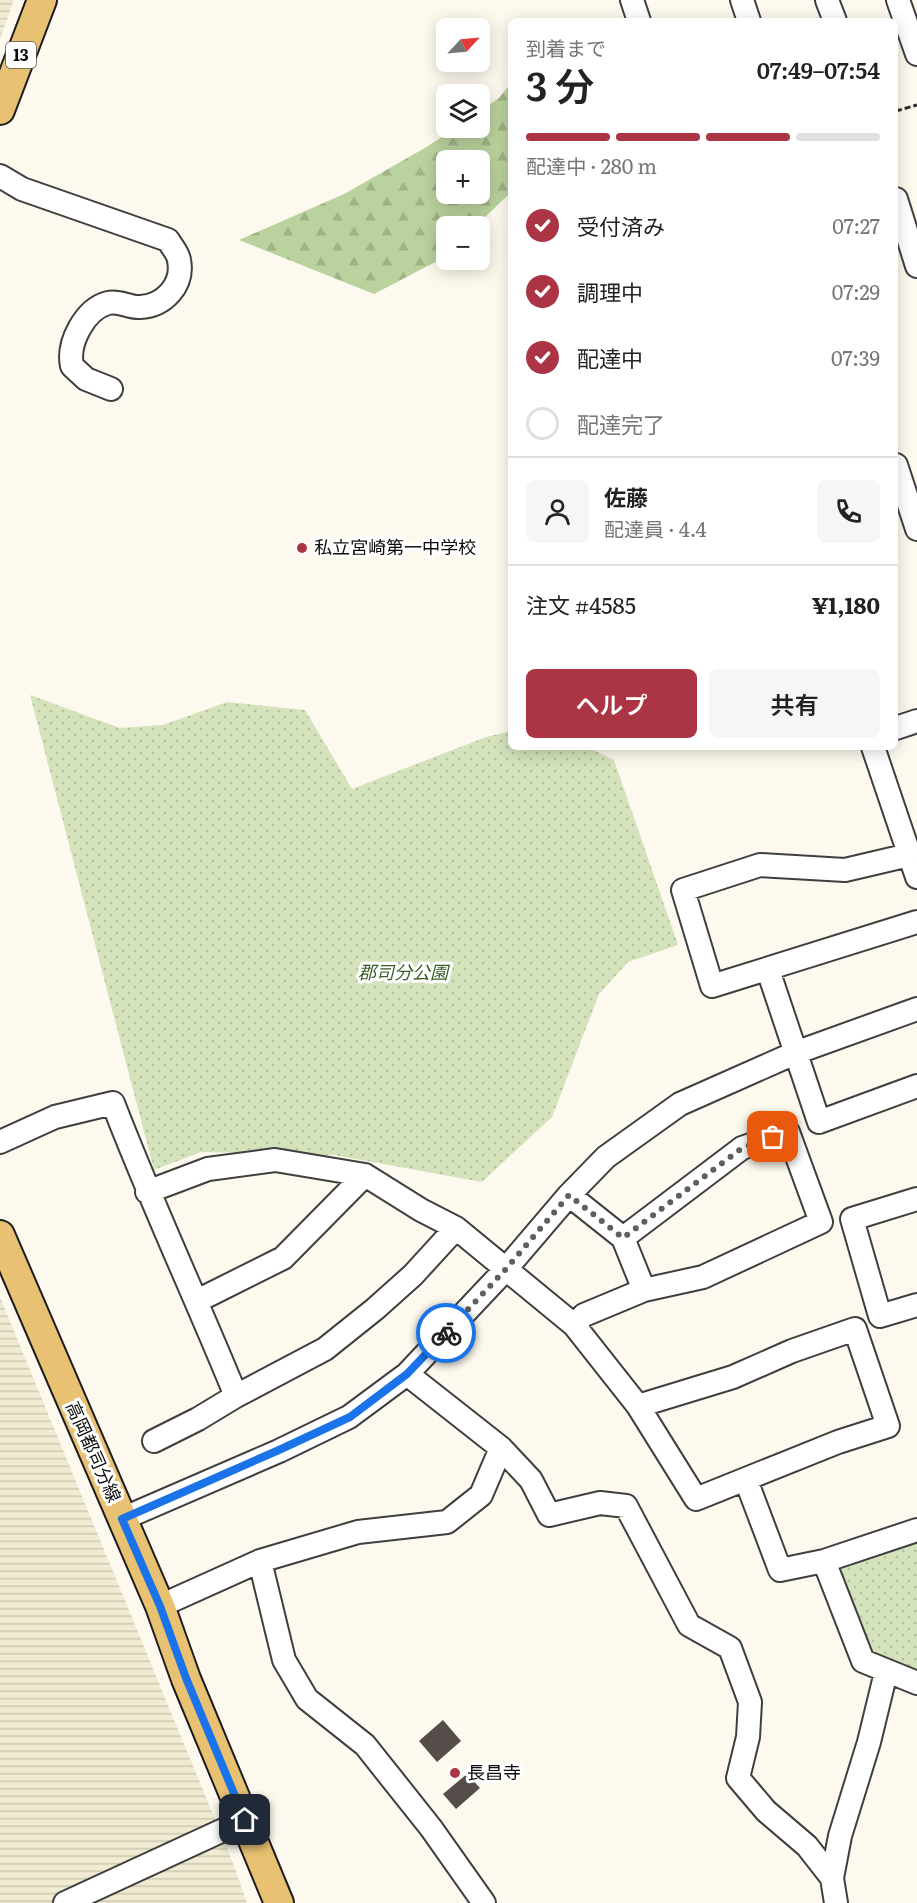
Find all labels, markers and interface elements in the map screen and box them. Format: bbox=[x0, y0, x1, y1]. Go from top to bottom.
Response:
north arrow bbox=[436, 18, 490, 72]
map controls bbox=[436, 18, 490, 270]
text: 到着まで bbox=[526, 32, 606, 62]
road number: 13 bbox=[6, 42, 36, 68]
text: 07:49–07:54 bbox=[757, 53, 880, 86]
text: 3 分 bbox=[526, 55, 594, 113]
button: layers bbox=[436, 84, 490, 138]
button: + bbox=[436, 150, 490, 204]
text: 配達中 · 280 m bbox=[526, 150, 657, 180]
icon: check bbox=[526, 209, 559, 242]
text: 受付済み bbox=[577, 209, 665, 242]
text: 07:27 bbox=[832, 210, 880, 240]
button: − bbox=[436, 216, 490, 270]
icon: check bbox=[526, 275, 559, 308]
text: 調理中 bbox=[577, 275, 643, 308]
text: 07:29 bbox=[832, 276, 880, 306]
icon: check bbox=[526, 341, 559, 374]
text: 配達中 bbox=[577, 341, 643, 374]
text: 07:39 bbox=[831, 342, 880, 372]
text: 配達完了 bbox=[577, 407, 665, 440]
button: person bbox=[526, 480, 589, 543]
text: 佐藤 bbox=[604, 480, 648, 513]
button: phone bbox=[817, 480, 880, 543]
text: 配達員 · 4.4 bbox=[604, 513, 707, 543]
place label: 私立宮崎第一中学校 bbox=[314, 533, 476, 560]
marker: 私立宮崎第一中学校 bbox=[295, 541, 309, 555]
text: 注文 #4585 bbox=[526, 588, 636, 621]
text: ¥1,180 bbox=[812, 588, 880, 621]
button: ヘルプ bbox=[526, 669, 697, 738]
button: 共有 bbox=[709, 669, 880, 738]
park label: 郡司分公園 bbox=[358, 958, 451, 985]
pin bbox=[747, 1111, 798, 1162]
icon: bag bbox=[756, 1120, 789, 1153]
courier bbox=[416, 1303, 476, 1363]
icon: bike bbox=[430, 1317, 463, 1350]
street label: 高岡都司分線 bbox=[60, 1397, 129, 1506]
place label: 長昌寺 bbox=[467, 1758, 521, 1785]
marker: 長昌寺 bbox=[448, 1766, 462, 1780]
pin bbox=[219, 1794, 270, 1845]
icon: home bbox=[228, 1803, 261, 1836]

